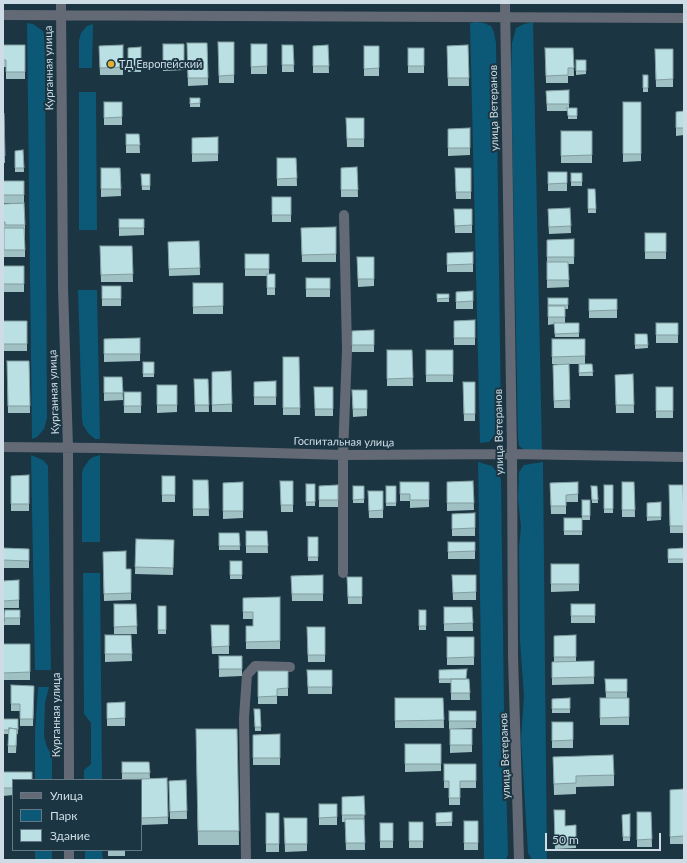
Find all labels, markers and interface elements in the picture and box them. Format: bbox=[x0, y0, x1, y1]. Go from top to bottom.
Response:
street label: Курганная улица bbox=[42, 26, 56, 110]
place label: ТД Европейский bbox=[119, 57, 202, 71]
marker: ТД Европейский bbox=[106, 59, 116, 69]
street label: улица Ветеранов bbox=[487, 65, 501, 151]
street label: Курганная улица bbox=[46, 349, 62, 435]
street label: улица Ветеранов bbox=[492, 389, 506, 475]
street label: Госпитальная улица bbox=[294, 435, 394, 449]
street label: Курганная улица bbox=[49, 673, 63, 757]
street label: улица Ветеранов bbox=[497, 713, 513, 799]
legend bbox=[12, 779, 142, 851]
text: Улица bbox=[50, 788, 83, 803]
text: Парк bbox=[50, 808, 78, 823]
scale bar bbox=[547, 825, 663, 851]
text: Здание bbox=[50, 828, 90, 843]
text: 50 m bbox=[552, 832, 579, 847]

